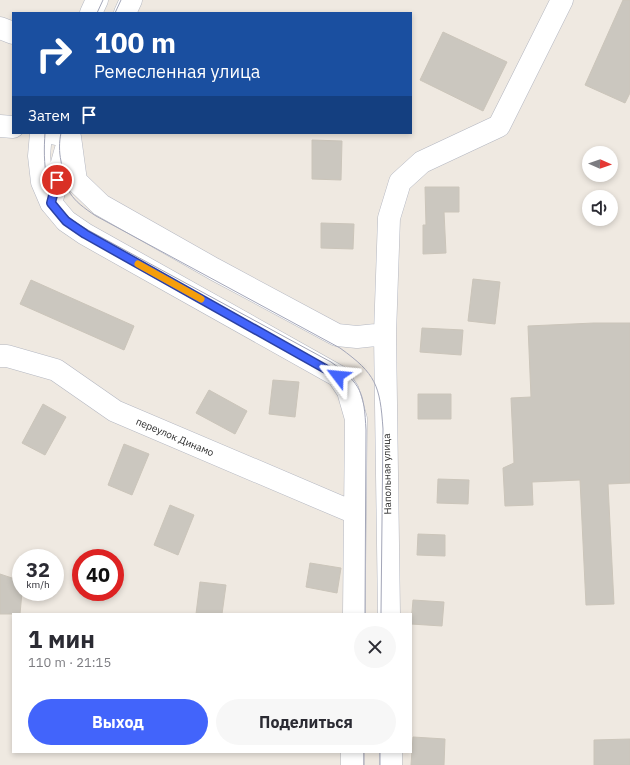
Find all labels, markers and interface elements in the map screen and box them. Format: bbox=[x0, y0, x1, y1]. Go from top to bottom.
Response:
text: 100 m bbox=[94, 24, 176, 61]
icon: right bbox=[28, 28, 80, 80]
text: Ремесленная улица bbox=[94, 60, 260, 83]
icon: arrive bbox=[78, 104, 100, 126]
text: Затем bbox=[28, 106, 70, 125]
north arrow bbox=[582, 146, 618, 182]
map controls bbox=[582, 146, 618, 226]
pin bbox=[40, 163, 74, 197]
icon: arrive bbox=[46, 169, 68, 191]
button: sound bbox=[582, 190, 618, 226]
position arrow bbox=[317, 355, 359, 397]
street label: переулок Динамо bbox=[134, 415, 216, 459]
street label: Напольная улица bbox=[380, 433, 394, 515]
speed limit sign: 40 bbox=[72, 549, 124, 601]
text: 32 bbox=[26, 556, 50, 583]
text: km/h bbox=[26, 578, 50, 591]
text: 1 мин bbox=[28, 623, 95, 655]
button: close bbox=[354, 626, 396, 668]
text: 110 m · 21:15 bbox=[28, 654, 111, 671]
button: Выход bbox=[28, 699, 208, 745]
button: Поделиться bbox=[216, 699, 396, 745]

